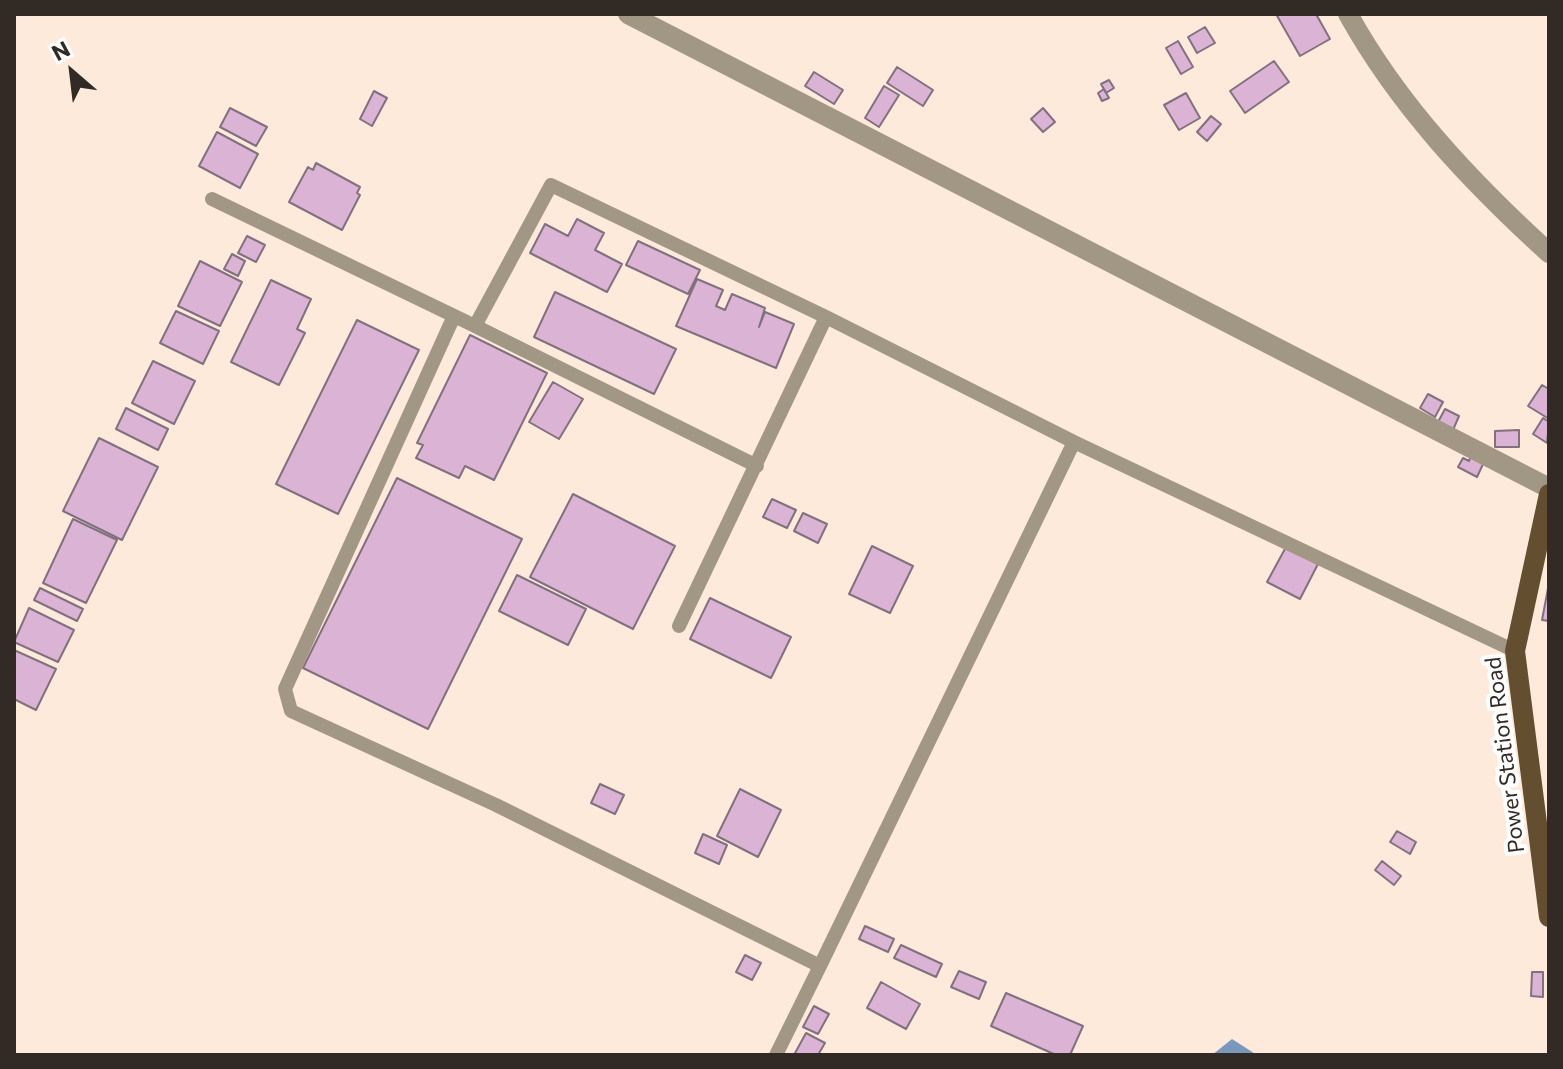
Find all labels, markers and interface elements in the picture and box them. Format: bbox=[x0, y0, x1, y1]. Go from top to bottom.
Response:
north arrow bbox=[32, 32, 112, 112]
text: N bbox=[47, 35, 74, 66]
street label: Power Station Road bbox=[1480, 656, 1530, 854]

